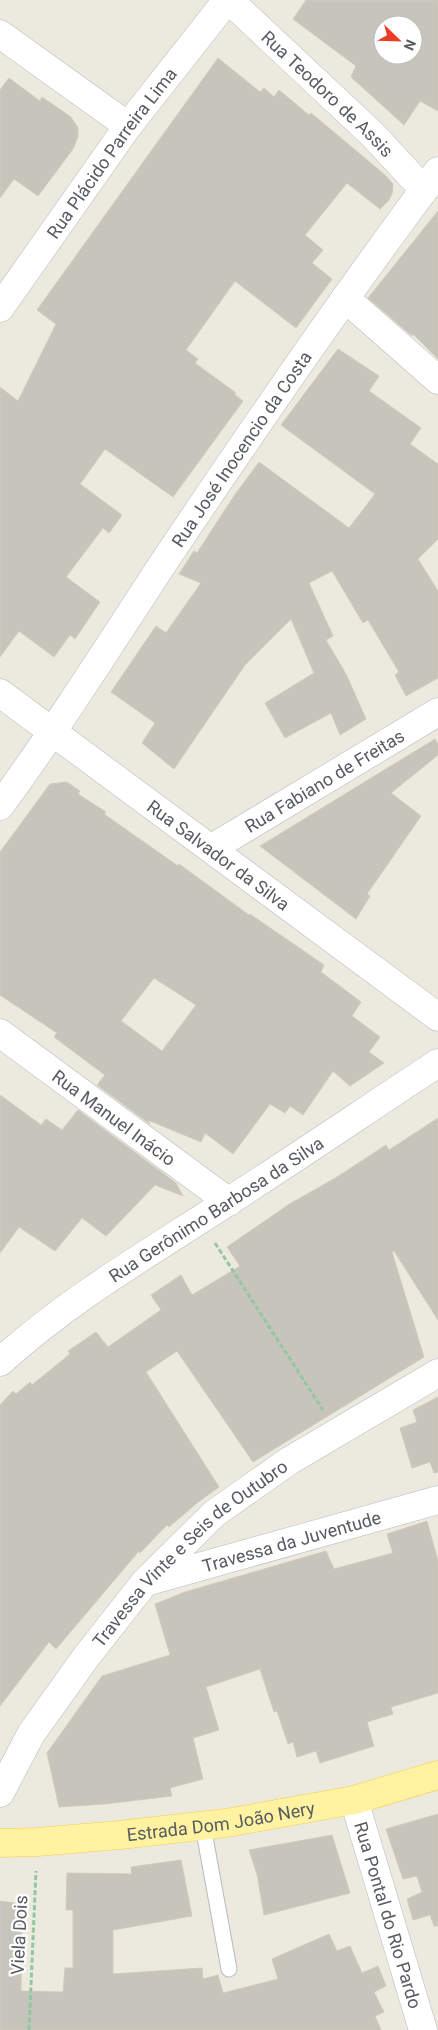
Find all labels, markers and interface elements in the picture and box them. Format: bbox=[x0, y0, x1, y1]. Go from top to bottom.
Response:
north arrow bbox=[373, 15, 423, 65]
street label: Rua Teodoro de Assis bbox=[258, 26, 398, 161]
text: N bbox=[401, 37, 419, 53]
street label: Rua Plácido Parreira Lima bbox=[42, 63, 181, 242]
street label: Rua José Inocencio da Costa bbox=[167, 347, 315, 551]
street label: Rua Fabiano de Freitas bbox=[241, 724, 408, 837]
street label: Rua Salvador da Silva bbox=[143, 795, 294, 914]
street label: Rua Manuel Inácio bbox=[49, 1065, 180, 1170]
street label: Rua Gerônimo Barbosa da Silva bbox=[105, 1132, 327, 1286]
street label: Travessa Vinte e Seis de Outubro bbox=[88, 1455, 291, 1651]
street label: Travessa da Juventude bbox=[200, 1506, 383, 1576]
street label: Estrada Dom João Nery bbox=[126, 1797, 317, 1845]
street label: Rua Pontal do Rio Pardo bbox=[351, 1819, 426, 2011]
street label: Viela Dois bbox=[6, 1895, 32, 1975]

